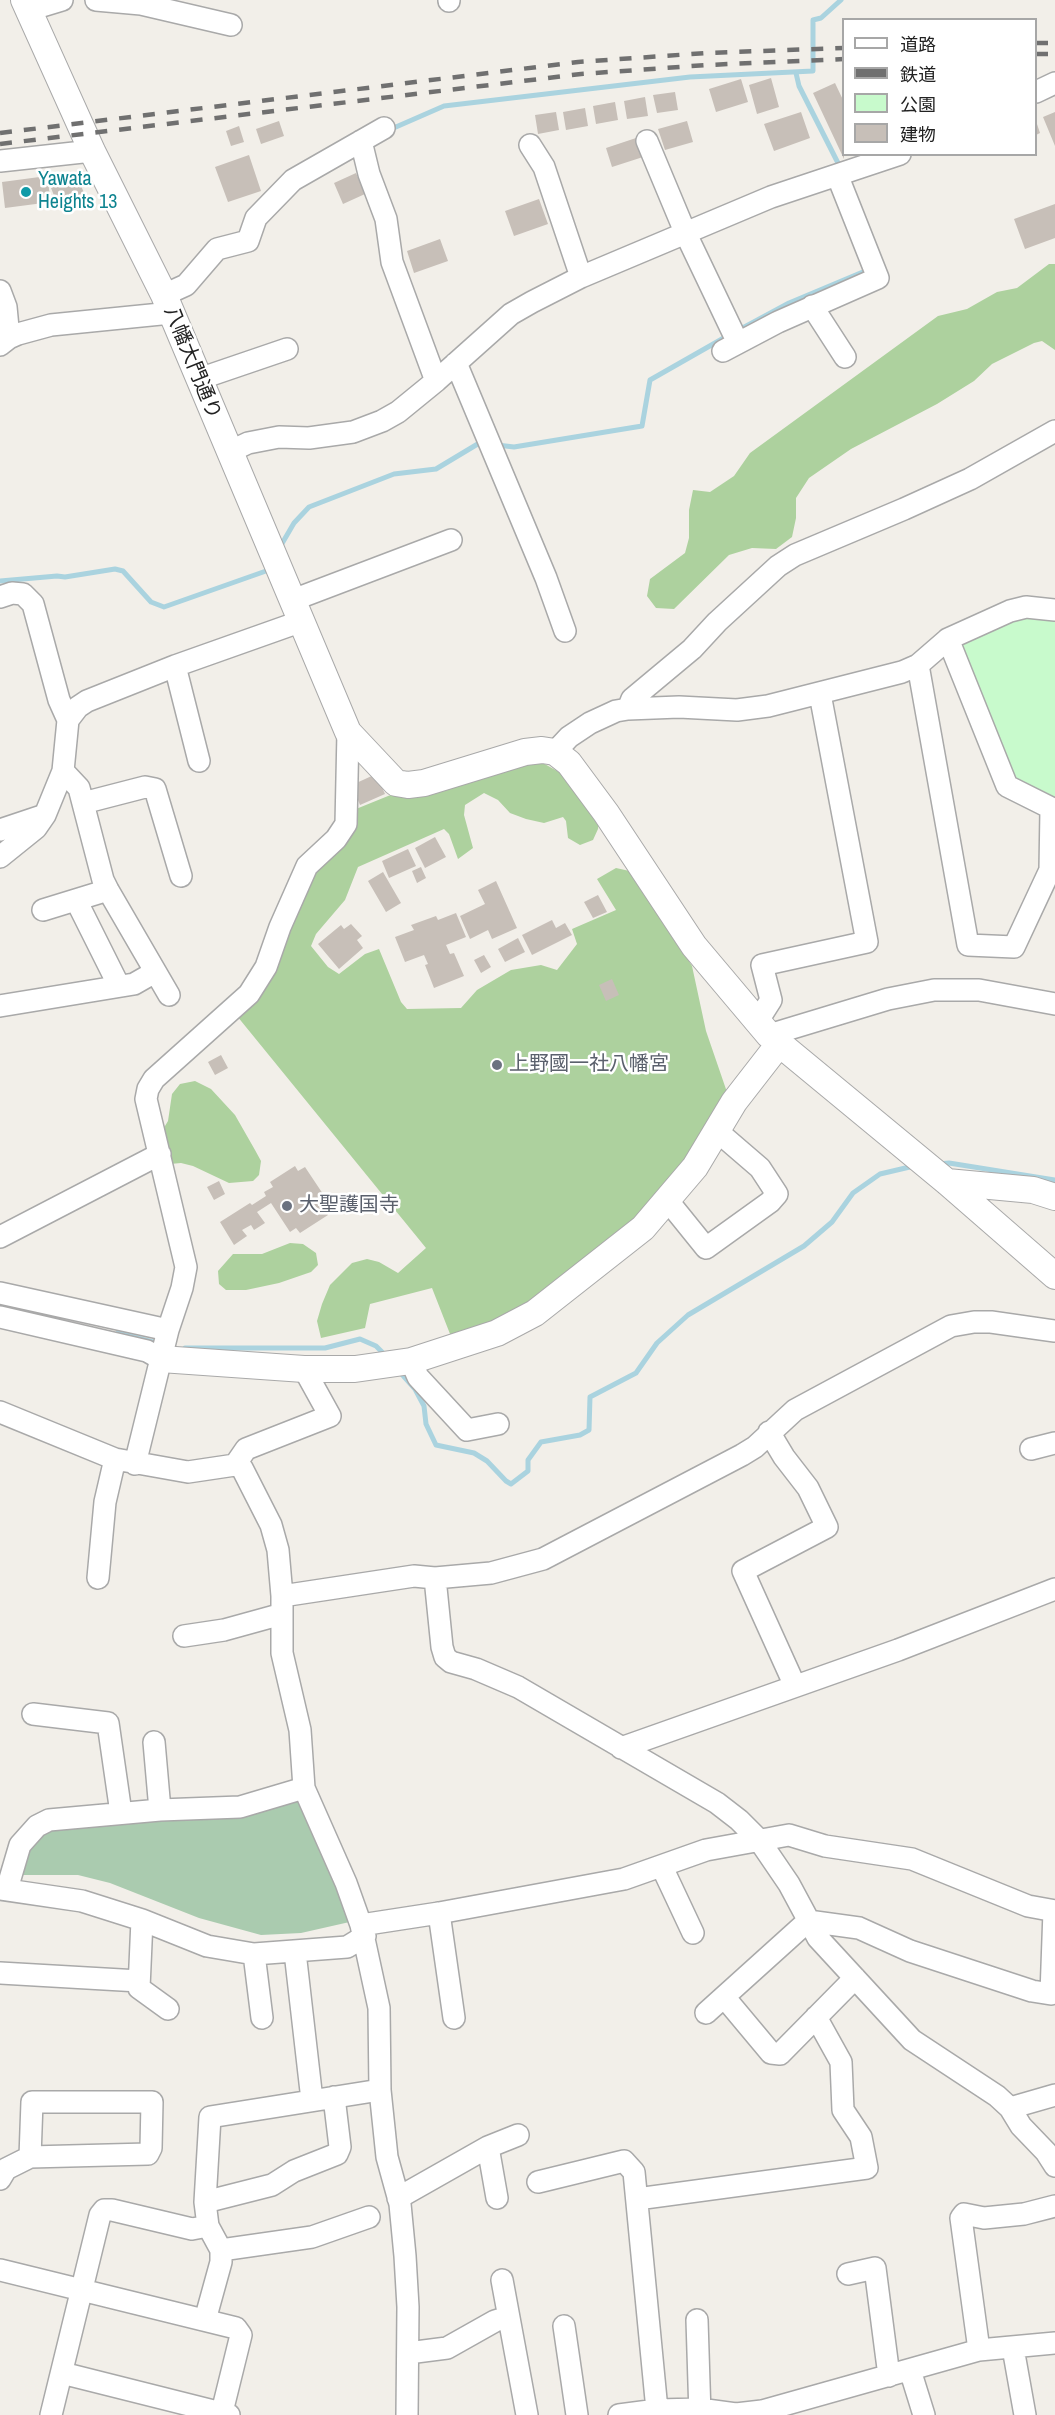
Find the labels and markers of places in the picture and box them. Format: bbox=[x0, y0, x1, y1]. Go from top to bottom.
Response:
place label: Yawata Heights 13 bbox=[38, 168, 117, 215]
marker: Yawata Heights 13 bbox=[19, 185, 33, 199]
place label: 上野國一社八幡宮 bbox=[509, 1053, 669, 1077]
marker: 上野國一社八幡宮 bbox=[490, 1058, 504, 1072]
place label: 大聖護国寺 bbox=[299, 1194, 399, 1218]
marker: 大聖護国寺 bbox=[280, 1199, 294, 1213]

